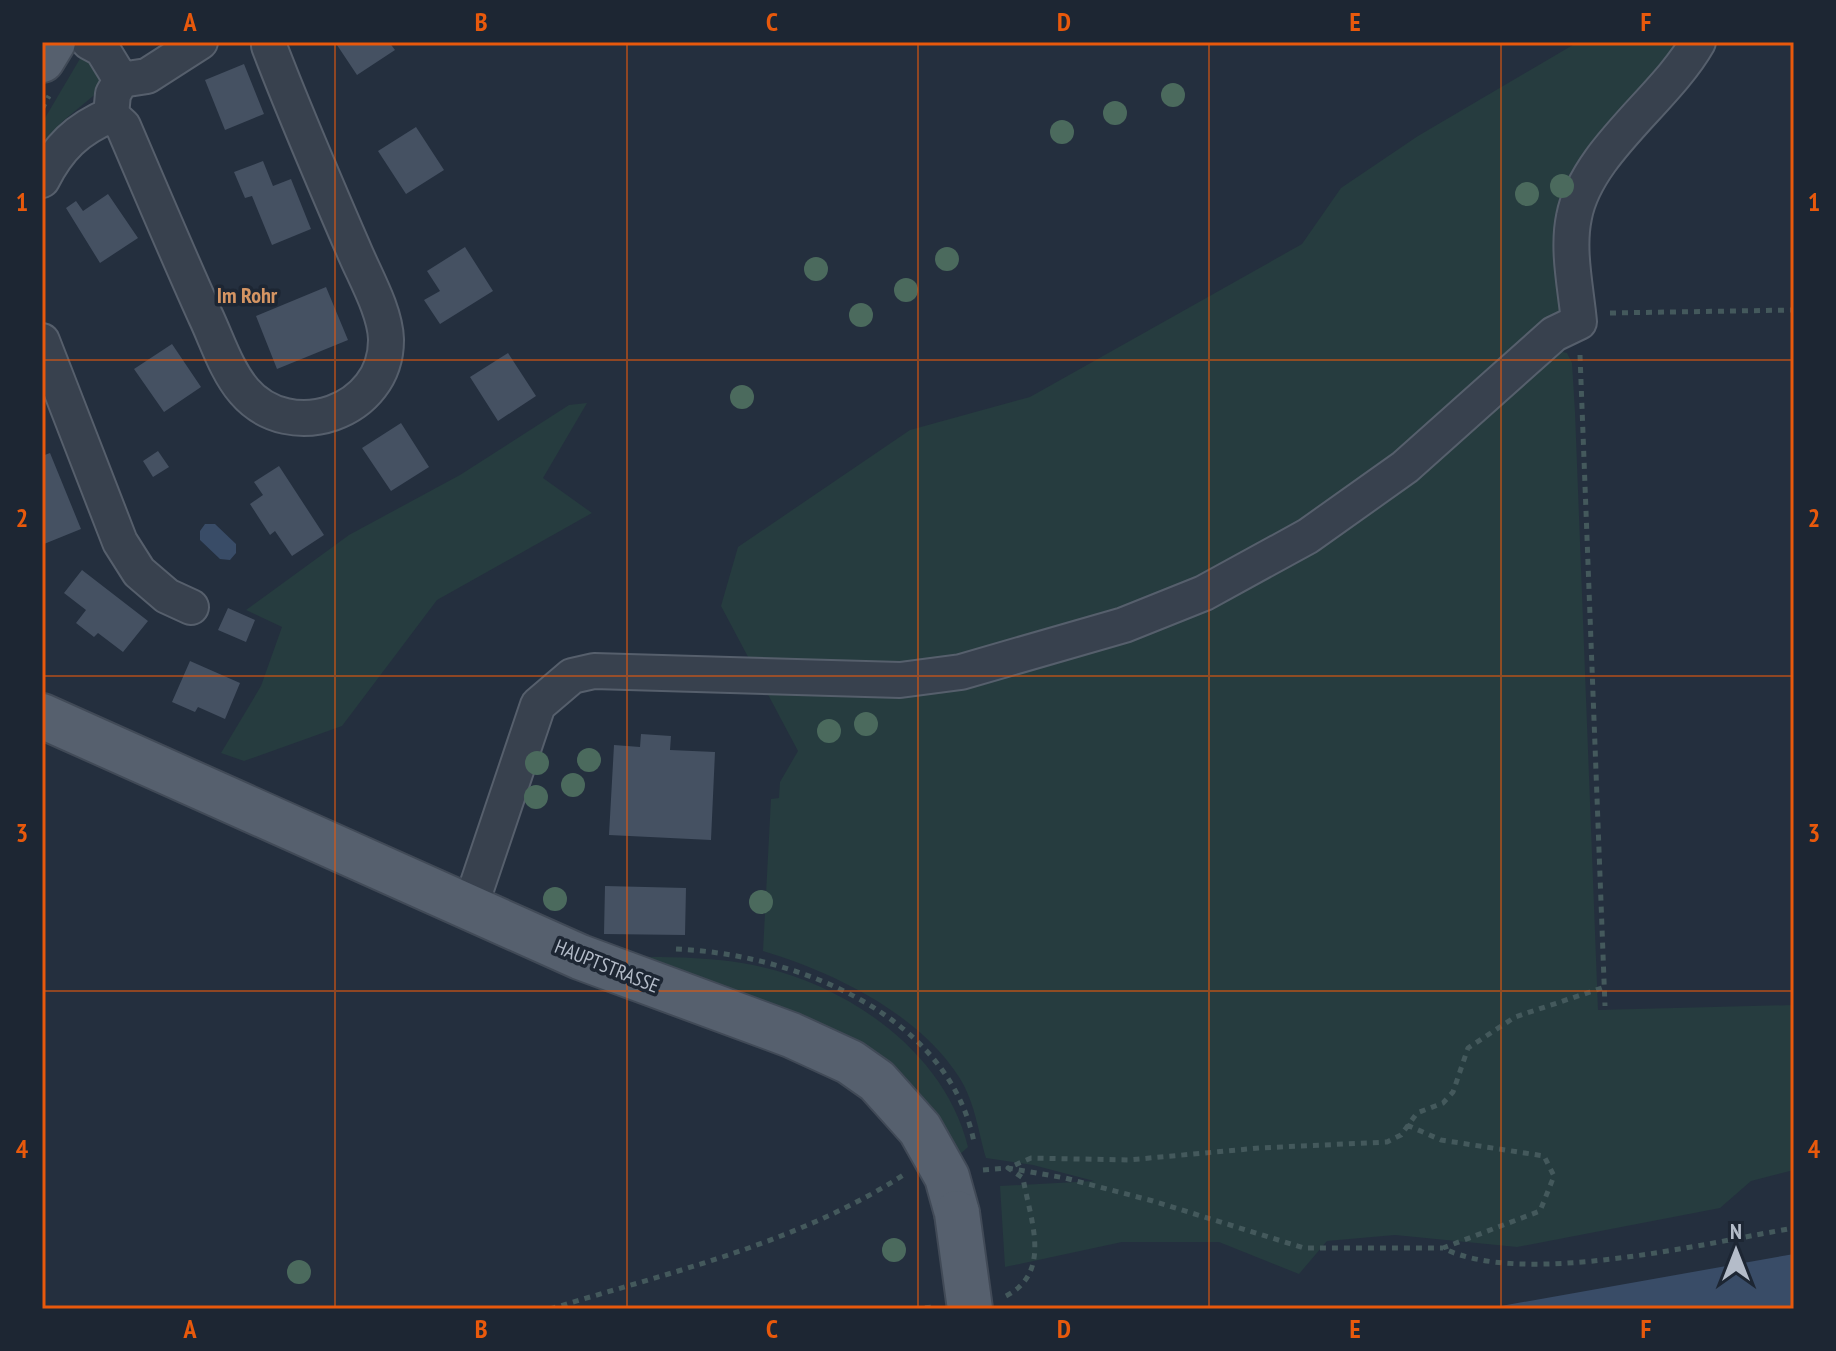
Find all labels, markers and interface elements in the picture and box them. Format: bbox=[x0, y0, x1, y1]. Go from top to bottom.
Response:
text: A bbox=[182, 5, 197, 38]
text: B bbox=[475, 5, 488, 38]
text: C bbox=[766, 5, 778, 38]
text: D bbox=[1057, 5, 1071, 38]
text: E bbox=[1349, 5, 1361, 38]
text: F bbox=[1641, 5, 1652, 38]
text: 1 bbox=[16, 185, 28, 218]
text: 1 bbox=[1808, 185, 1820, 218]
district label: Im Rohr bbox=[217, 281, 278, 309]
text: 2 bbox=[16, 501, 28, 534]
text: 2 bbox=[1808, 501, 1820, 534]
text: 3 bbox=[16, 816, 28, 849]
text: 3 bbox=[1808, 816, 1820, 849]
street label: HAUPTSTRASSE bbox=[551, 933, 663, 999]
text: 4 bbox=[16, 1132, 29, 1165]
text: 4 bbox=[1808, 1132, 1821, 1165]
north arrow bbox=[1696, 1211, 1776, 1291]
text: N bbox=[1730, 1217, 1742, 1245]
text: A bbox=[182, 1312, 197, 1345]
text: B bbox=[475, 1312, 488, 1345]
text: C bbox=[766, 1312, 778, 1345]
text: D bbox=[1057, 1312, 1071, 1345]
text: E bbox=[1349, 1312, 1361, 1345]
text: F bbox=[1641, 1312, 1652, 1345]

